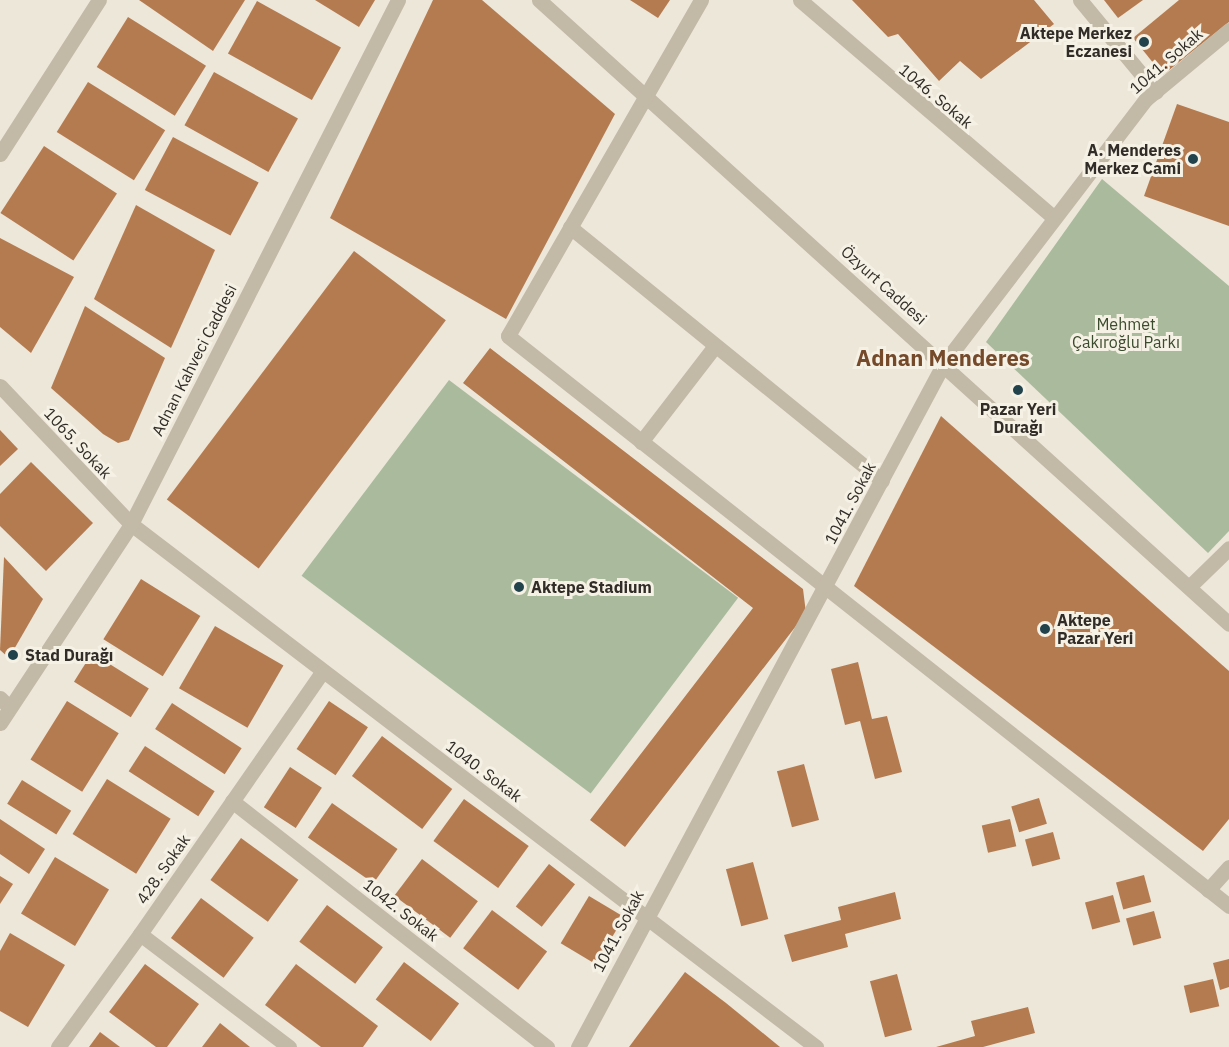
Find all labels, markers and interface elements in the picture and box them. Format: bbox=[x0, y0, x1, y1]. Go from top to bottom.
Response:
place label: Aktepe Merkez Eczanesi bbox=[1020, 23, 1132, 61]
street label: 1041. Sokak bbox=[1126, 24, 1206, 98]
marker: Aktepe Merkez Eczanesi bbox=[1137, 35, 1151, 49]
street label: 1046. Sokak bbox=[895, 60, 977, 132]
place label: A. Menderes Merkez Cami bbox=[1084, 140, 1181, 178]
marker: A. Menderes Merkez Cami bbox=[1186, 152, 1200, 166]
street label: Özyurt Caddesi bbox=[837, 241, 931, 329]
street label: Adnan Kahveci Caddesi bbox=[147, 281, 241, 439]
park label: Mehmet Çakıroğlu Parkı bbox=[1072, 314, 1180, 352]
district label: Adnan Menderes bbox=[856, 345, 1030, 371]
marker: Pazar Yeri Durağı bbox=[1011, 383, 1025, 397]
place label: Pazar Yeri Durağı bbox=[980, 399, 1056, 437]
street label: 1065. Sokak bbox=[40, 404, 116, 482]
street label: 1041. Sokak bbox=[820, 459, 880, 547]
place label: Aktepe Stadium bbox=[531, 577, 652, 597]
marker: Aktepe Stadium bbox=[512, 580, 526, 594]
place label: Aktepe Pazar Yeri bbox=[1057, 610, 1133, 648]
marker: Aktepe Pazar Yeri bbox=[1038, 622, 1052, 636]
place label: Stad Durağı bbox=[25, 645, 113, 665]
marker: Stad Durağı bbox=[6, 648, 20, 662]
street label: 1040. Sokak bbox=[442, 736, 526, 806]
street label: 428. Sokak bbox=[132, 831, 194, 907]
street label: 1042. Sokak bbox=[360, 875, 442, 945]
street label: 1041. Sokak bbox=[588, 887, 648, 975]

